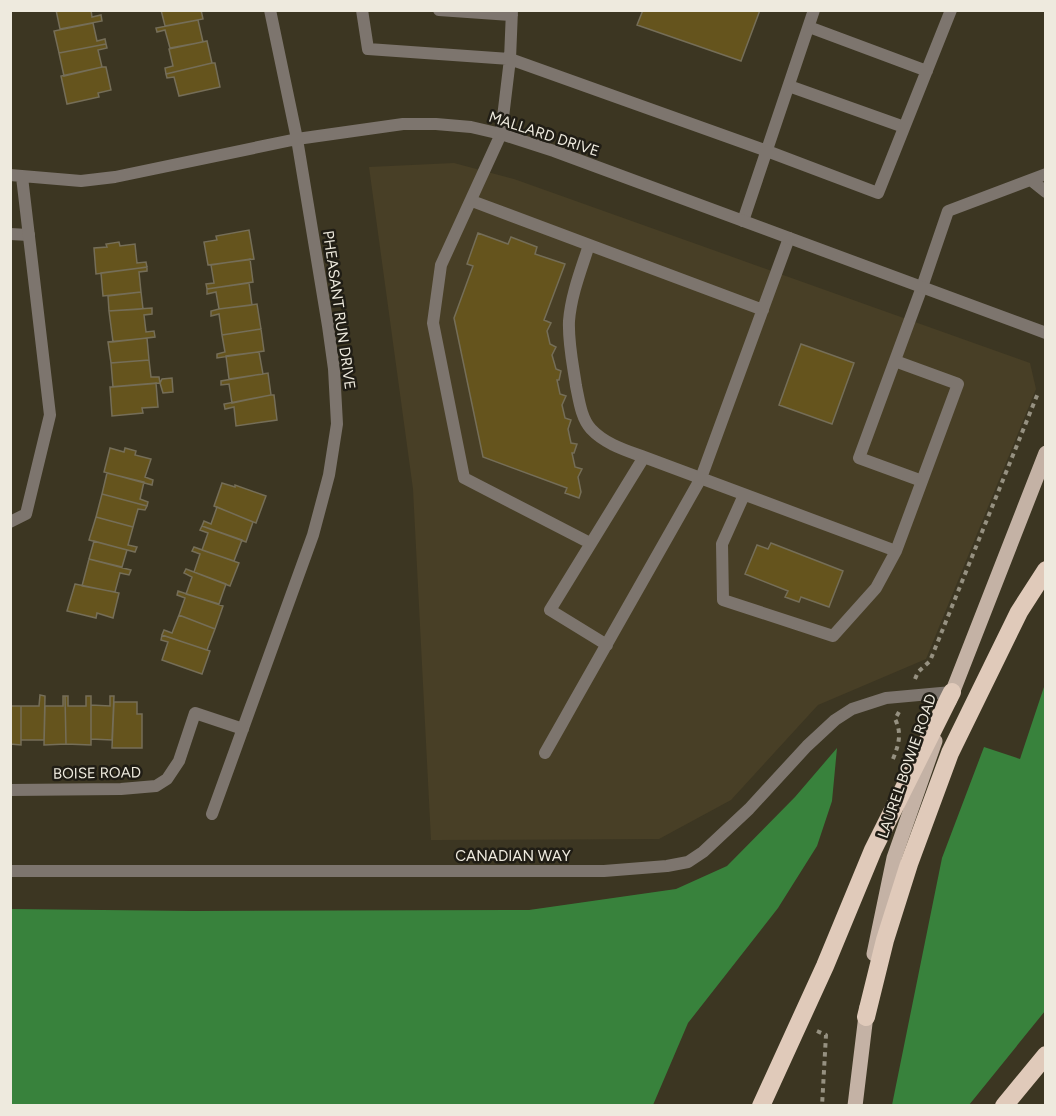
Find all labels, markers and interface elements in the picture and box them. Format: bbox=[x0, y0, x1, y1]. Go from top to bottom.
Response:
street label: MALLARD DRIVE bbox=[486, 108, 602, 160]
street label: PHEASANT RUN DRIVE bbox=[319, 229, 359, 391]
street label: LAUREL BOWIE ROAD bbox=[874, 691, 940, 841]
street label: BOISE ROAD bbox=[53, 763, 141, 783]
street label: CANADIAN WAY bbox=[455, 847, 571, 865]

